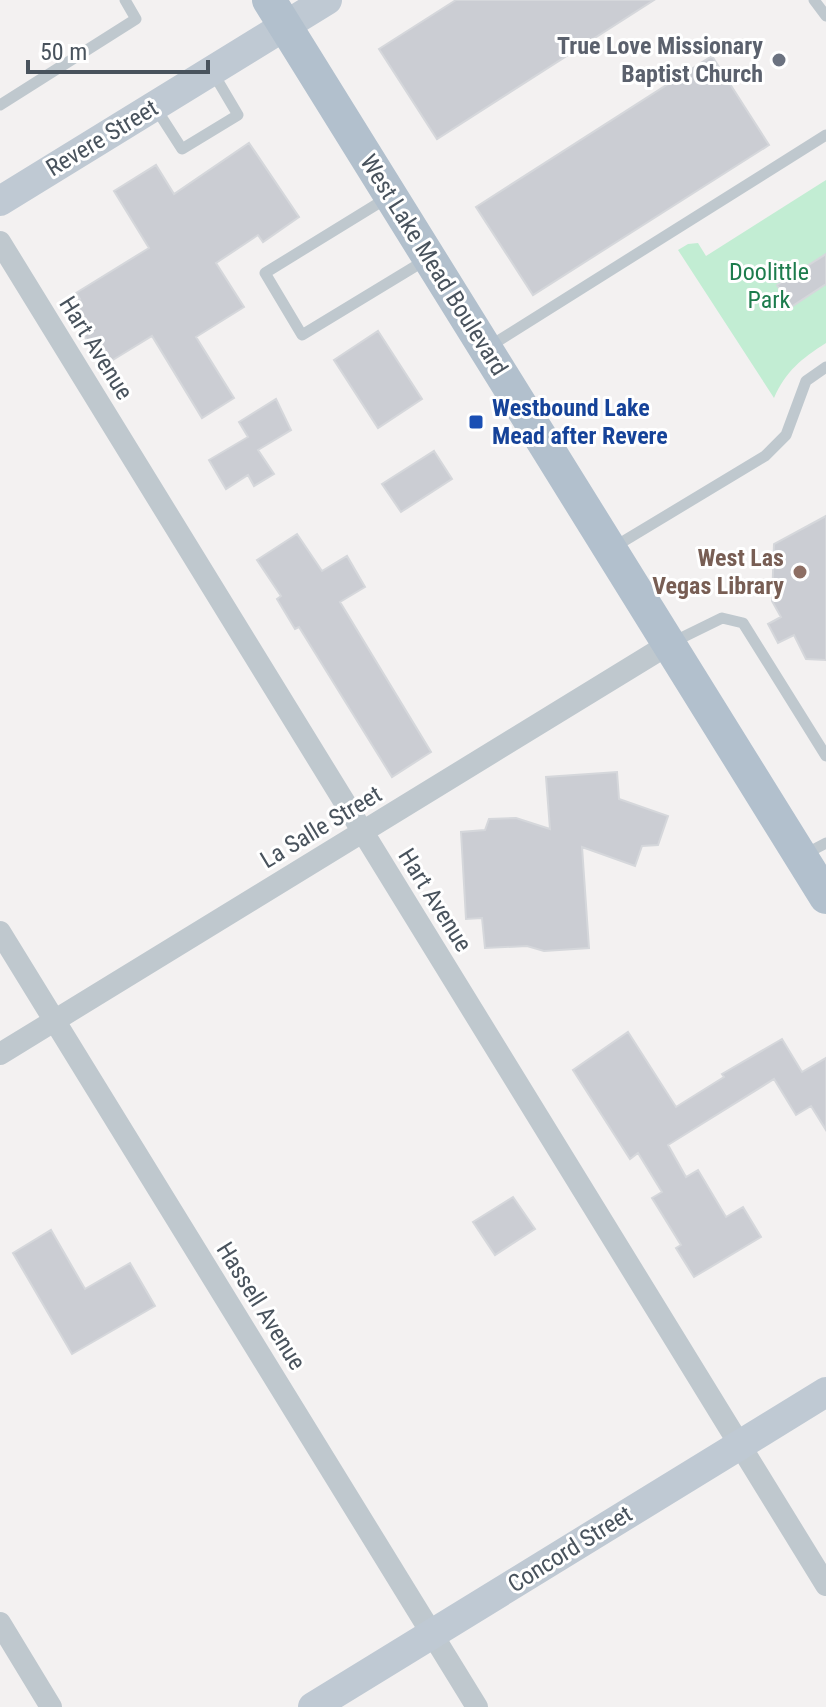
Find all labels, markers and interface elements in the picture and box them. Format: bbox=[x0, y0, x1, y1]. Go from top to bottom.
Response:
scale bar bbox=[28, 24, 208, 74]
place label: True Love Missionary Baptist Church bbox=[557, 32, 763, 88]
text: 50 m bbox=[40, 38, 87, 66]
marker: True Love Missionary Baptist Church bbox=[770, 51, 788, 69]
street label: Revere Street bbox=[41, 94, 163, 182]
street label: West Lake Mead Boulevard bbox=[355, 149, 513, 381]
park label: Doolittle Park bbox=[729, 258, 809, 314]
street label: Hart Avenue bbox=[53, 291, 139, 405]
place label: Westbound Lake Mead after Revere bbox=[492, 394, 668, 450]
marker: Westbound Lake Mead after Revere bbox=[467, 413, 485, 431]
place label: West Las Vegas Library bbox=[652, 544, 784, 600]
marker: West Las Vegas Library bbox=[791, 563, 809, 581]
street label: La Salle Street bbox=[255, 780, 387, 874]
street label: Hart Avenue bbox=[392, 843, 478, 957]
street label: Hassell Avenue bbox=[211, 1237, 311, 1375]
street label: Concord Street bbox=[503, 1500, 637, 1598]

